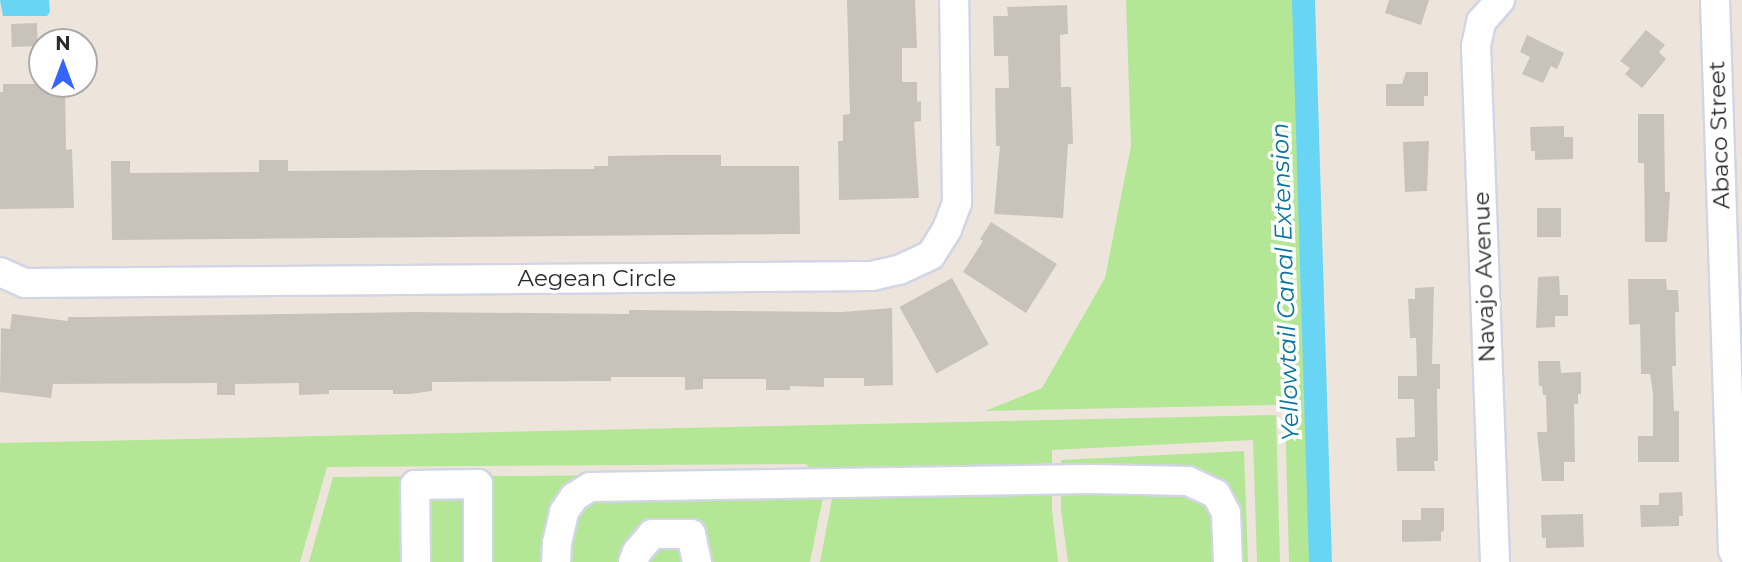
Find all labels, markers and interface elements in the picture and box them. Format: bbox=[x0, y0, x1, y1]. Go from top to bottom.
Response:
north arrow bbox=[28, 28, 98, 98]
text: N bbox=[55, 32, 71, 55]
street label: Abaco Street bbox=[1703, 60, 1735, 210]
water label: Yellowtail Canal Extension bbox=[1265, 122, 1305, 442]
street label: Navajo Avenue bbox=[1467, 191, 1501, 363]
street label: Aegean Circle bbox=[518, 264, 676, 292]

